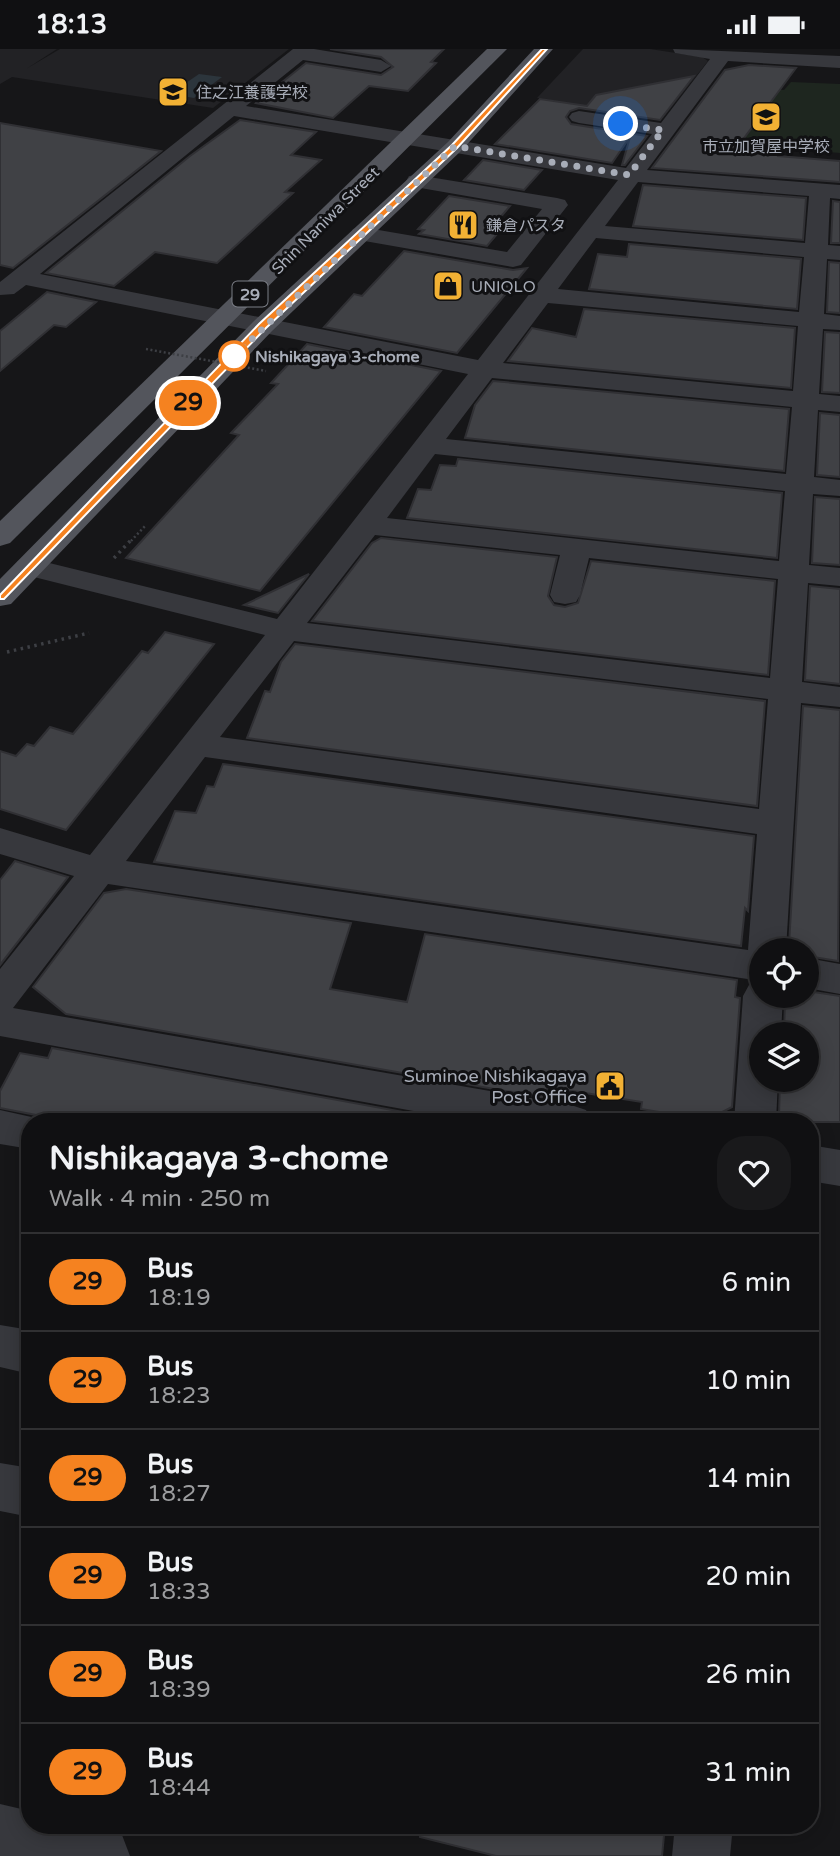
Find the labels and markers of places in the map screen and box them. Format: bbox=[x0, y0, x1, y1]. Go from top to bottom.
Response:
school or university icon: 住之江養護学校 bbox=[156, 75, 190, 109]
place label: 住之江養護学校 bbox=[196, 83, 308, 103]
school or university icon: 市立加賀屋中学校 bbox=[749, 100, 783, 134]
place label: 市立加賀屋中学校 bbox=[702, 137, 830, 157]
restaurant icon: 鎌倉パスタ bbox=[446, 208, 480, 242]
place label: 鎌倉パスタ bbox=[486, 216, 566, 236]
shop icon: UNIQLO bbox=[431, 269, 465, 303]
place label: UNIQLO bbox=[471, 277, 536, 297]
marker: Nishikagaya 3-chome bbox=[219, 341, 249, 371]
place label: Nishikagaya 3-chome bbox=[255, 347, 420, 367]
place label: Suminoe Nishikagaya Post Office bbox=[404, 1065, 587, 1108]
public building icon: Suminoe Nishikagaya Post Office bbox=[593, 1069, 627, 1103]

